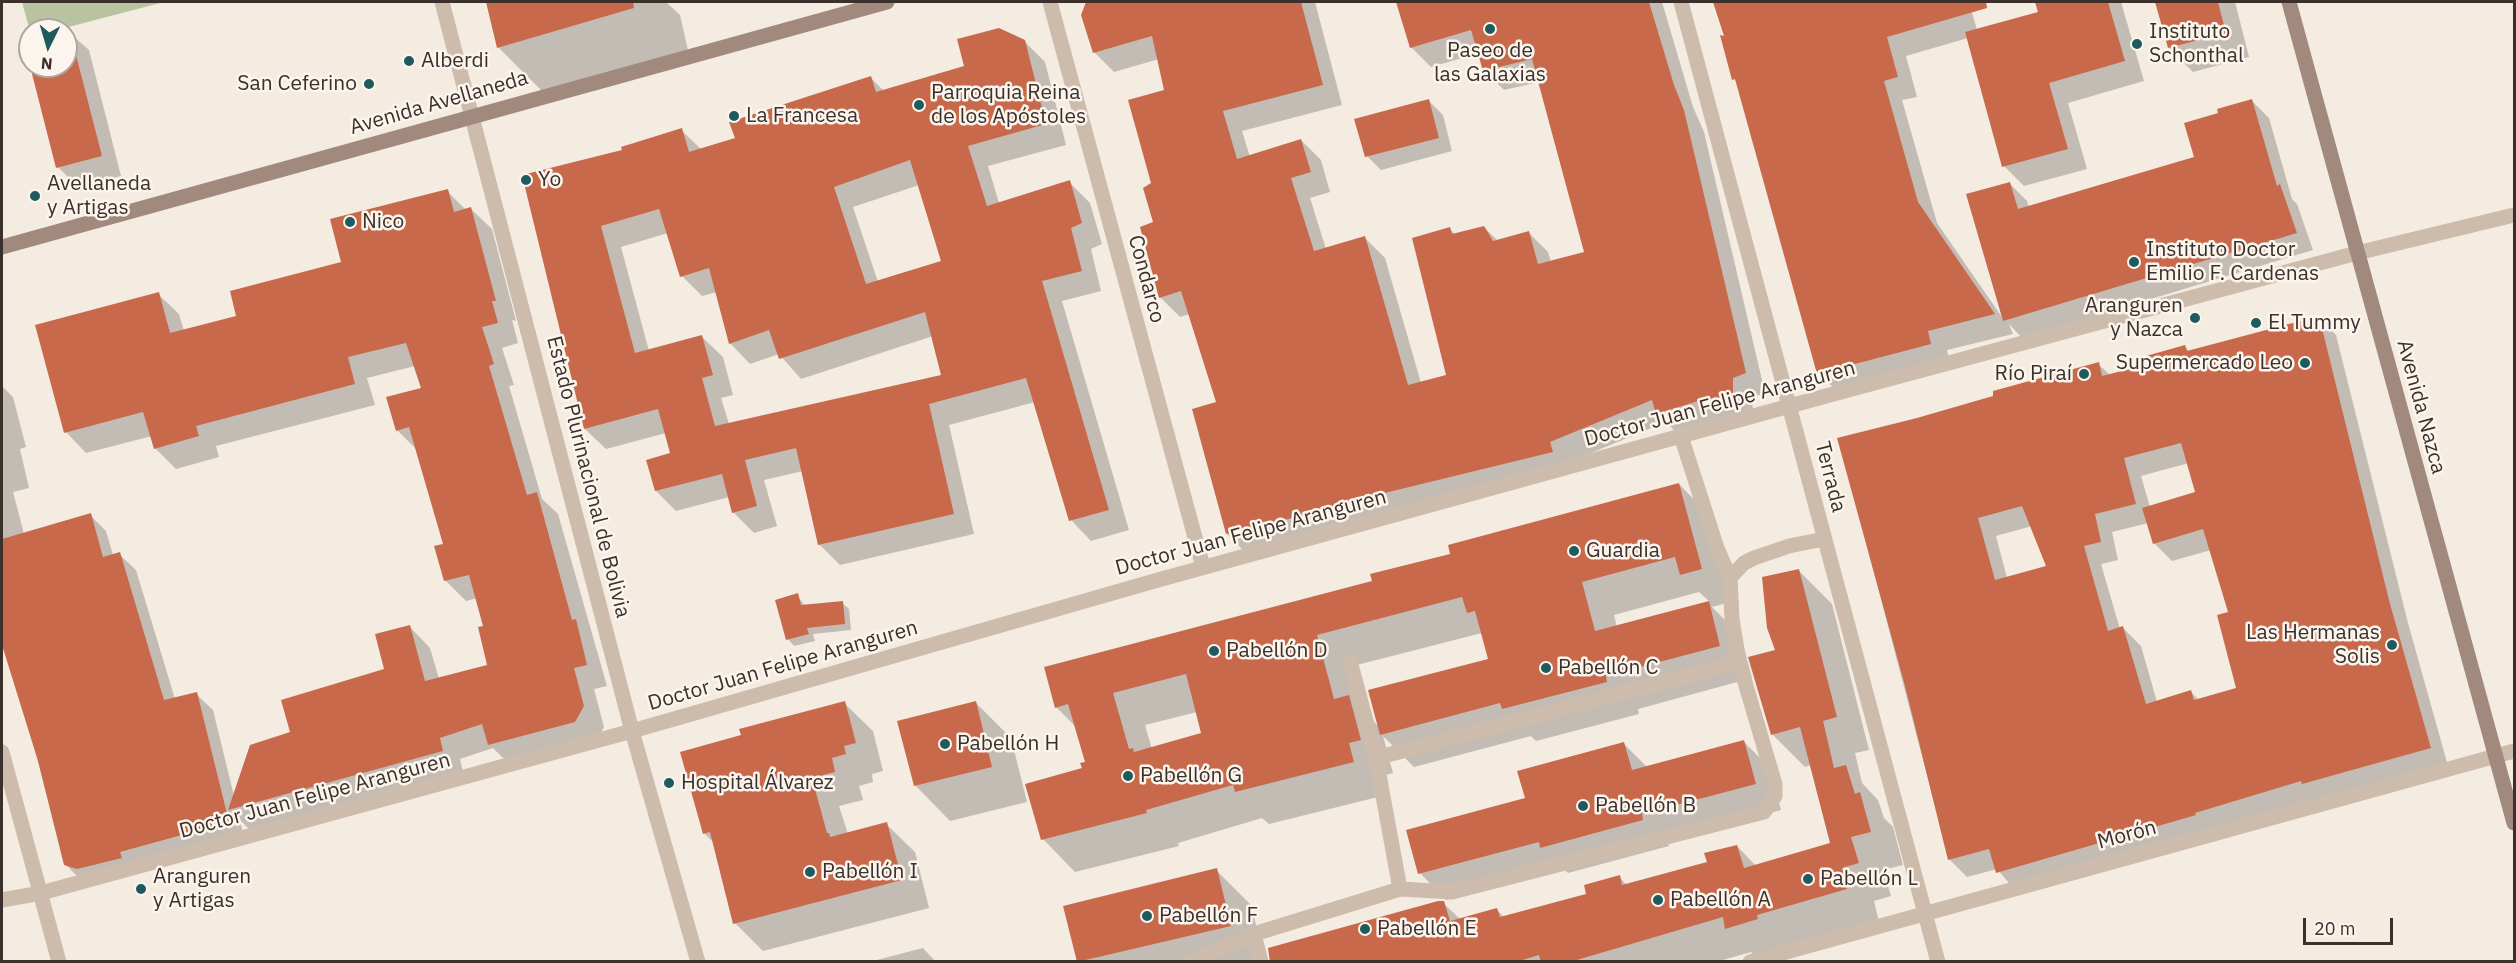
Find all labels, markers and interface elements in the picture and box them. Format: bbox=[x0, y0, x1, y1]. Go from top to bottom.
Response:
north arrow bbox=[18, 18, 78, 78]
place label: Instituto Schonthal bbox=[2149, 19, 2244, 69]
marker: Paseo de las Galaxias bbox=[1483, 22, 1497, 36]
marker: Instituto Schonthal bbox=[2130, 37, 2144, 51]
place label: Paseo de las Galaxias bbox=[1434, 38, 1546, 88]
place label: Alberdi bbox=[421, 48, 489, 74]
text: N bbox=[40, 53, 53, 74]
marker: Alberdi bbox=[402, 54, 416, 68]
street label: Avenida Avellaneda bbox=[347, 65, 531, 141]
place label: San Ceferino bbox=[237, 71, 357, 97]
marker: San Ceferino bbox=[362, 77, 376, 91]
place label: Parroquia Reina de los Apóstoles bbox=[931, 80, 1086, 130]
marker: Parroquia Reina de los Apóstoles bbox=[912, 98, 926, 112]
place label: La Francesa bbox=[746, 103, 858, 129]
marker: La Francesa bbox=[727, 109, 741, 123]
place label: Yo bbox=[538, 167, 561, 193]
place label: Avellaneda y Artigas bbox=[47, 171, 151, 221]
marker: Yo bbox=[519, 173, 533, 187]
marker: Avellaneda y Artigas bbox=[28, 189, 42, 203]
place label: Nico bbox=[362, 209, 404, 235]
marker: Nico bbox=[343, 215, 357, 229]
street label: Condarco bbox=[1122, 232, 1170, 326]
place label: Instituto Doctor Emilio F. Cardenas bbox=[2146, 237, 2319, 287]
marker: Instituto Doctor Emilio F. Cardenas bbox=[2127, 255, 2141, 269]
place label: Aranguren y Nazca bbox=[2085, 293, 2183, 343]
place label: El Tummy bbox=[2268, 310, 2361, 336]
marker: Aranguren y Nazca bbox=[2188, 311, 2202, 325]
marker: El Tummy bbox=[2249, 316, 2263, 330]
street label: Estado Plurinacional de Bolivia bbox=[541, 333, 635, 621]
street label: Avenida Nazca bbox=[2391, 337, 2451, 477]
place label: Supermercado Leo bbox=[2116, 350, 2293, 376]
street label: Doctor Juan Felipe Aranguren bbox=[1582, 356, 1858, 452]
marker: Supermercado Leo bbox=[2298, 356, 2312, 370]
place label: Río Piraí bbox=[1995, 361, 2072, 387]
marker: Río Piraí bbox=[2077, 367, 2091, 381]
street label: Terrada bbox=[1809, 439, 1851, 515]
street label: Doctor Juan Felipe Aranguren bbox=[1113, 485, 1389, 581]
place label: Guardia bbox=[1586, 538, 1660, 564]
marker: Guardia bbox=[1567, 544, 1581, 558]
street label: Doctor Juan Felipe Aranguren bbox=[645, 615, 921, 717]
place label: Las Hermanas Solis bbox=[2246, 620, 2380, 670]
place label: Pabellón D bbox=[1226, 638, 1327, 664]
marker: Las Hermanas Solis bbox=[2385, 638, 2399, 652]
marker: Pabellón D bbox=[1207, 644, 1221, 658]
place label: Pabellón C bbox=[1558, 655, 1658, 681]
marker: Pabellón C bbox=[1539, 661, 1553, 675]
place label: Pabellón H bbox=[957, 731, 1059, 757]
marker: Pabellón H bbox=[938, 737, 952, 751]
street label: Doctor Juan Felipe Aranguren bbox=[177, 748, 453, 844]
place label: Pabellón G bbox=[1140, 763, 1242, 789]
marker: Pabellón G bbox=[1121, 769, 1135, 783]
place label: Hospital Álvarez bbox=[681, 770, 834, 796]
marker: Hospital Álvarez bbox=[662, 776, 676, 790]
place label: Pabellón B bbox=[1595, 793, 1696, 819]
marker: Pabellón B bbox=[1576, 799, 1590, 813]
street label: Morón bbox=[2095, 815, 2159, 855]
place label: Pabellón I bbox=[822, 859, 918, 885]
place label: Aranguren y Artigas bbox=[153, 864, 251, 914]
marker: Pabellón I bbox=[803, 865, 817, 879]
place label: Pabellón L bbox=[1820, 866, 1918, 892]
marker: Pabellón L bbox=[1801, 872, 1815, 886]
marker: Aranguren y Artigas bbox=[134, 882, 148, 896]
place label: Pabellón A bbox=[1670, 887, 1771, 913]
marker: Pabellón A bbox=[1651, 893, 1665, 907]
place label: Pabellón F bbox=[1159, 903, 1258, 929]
scale bar bbox=[2306, 906, 2396, 944]
marker: Pabellón F bbox=[1140, 909, 1154, 923]
place label: Pabellón E bbox=[1377, 916, 1477, 942]
text: 20 m bbox=[2314, 917, 2356, 940]
marker: Pabellón E bbox=[1358, 922, 1372, 936]

